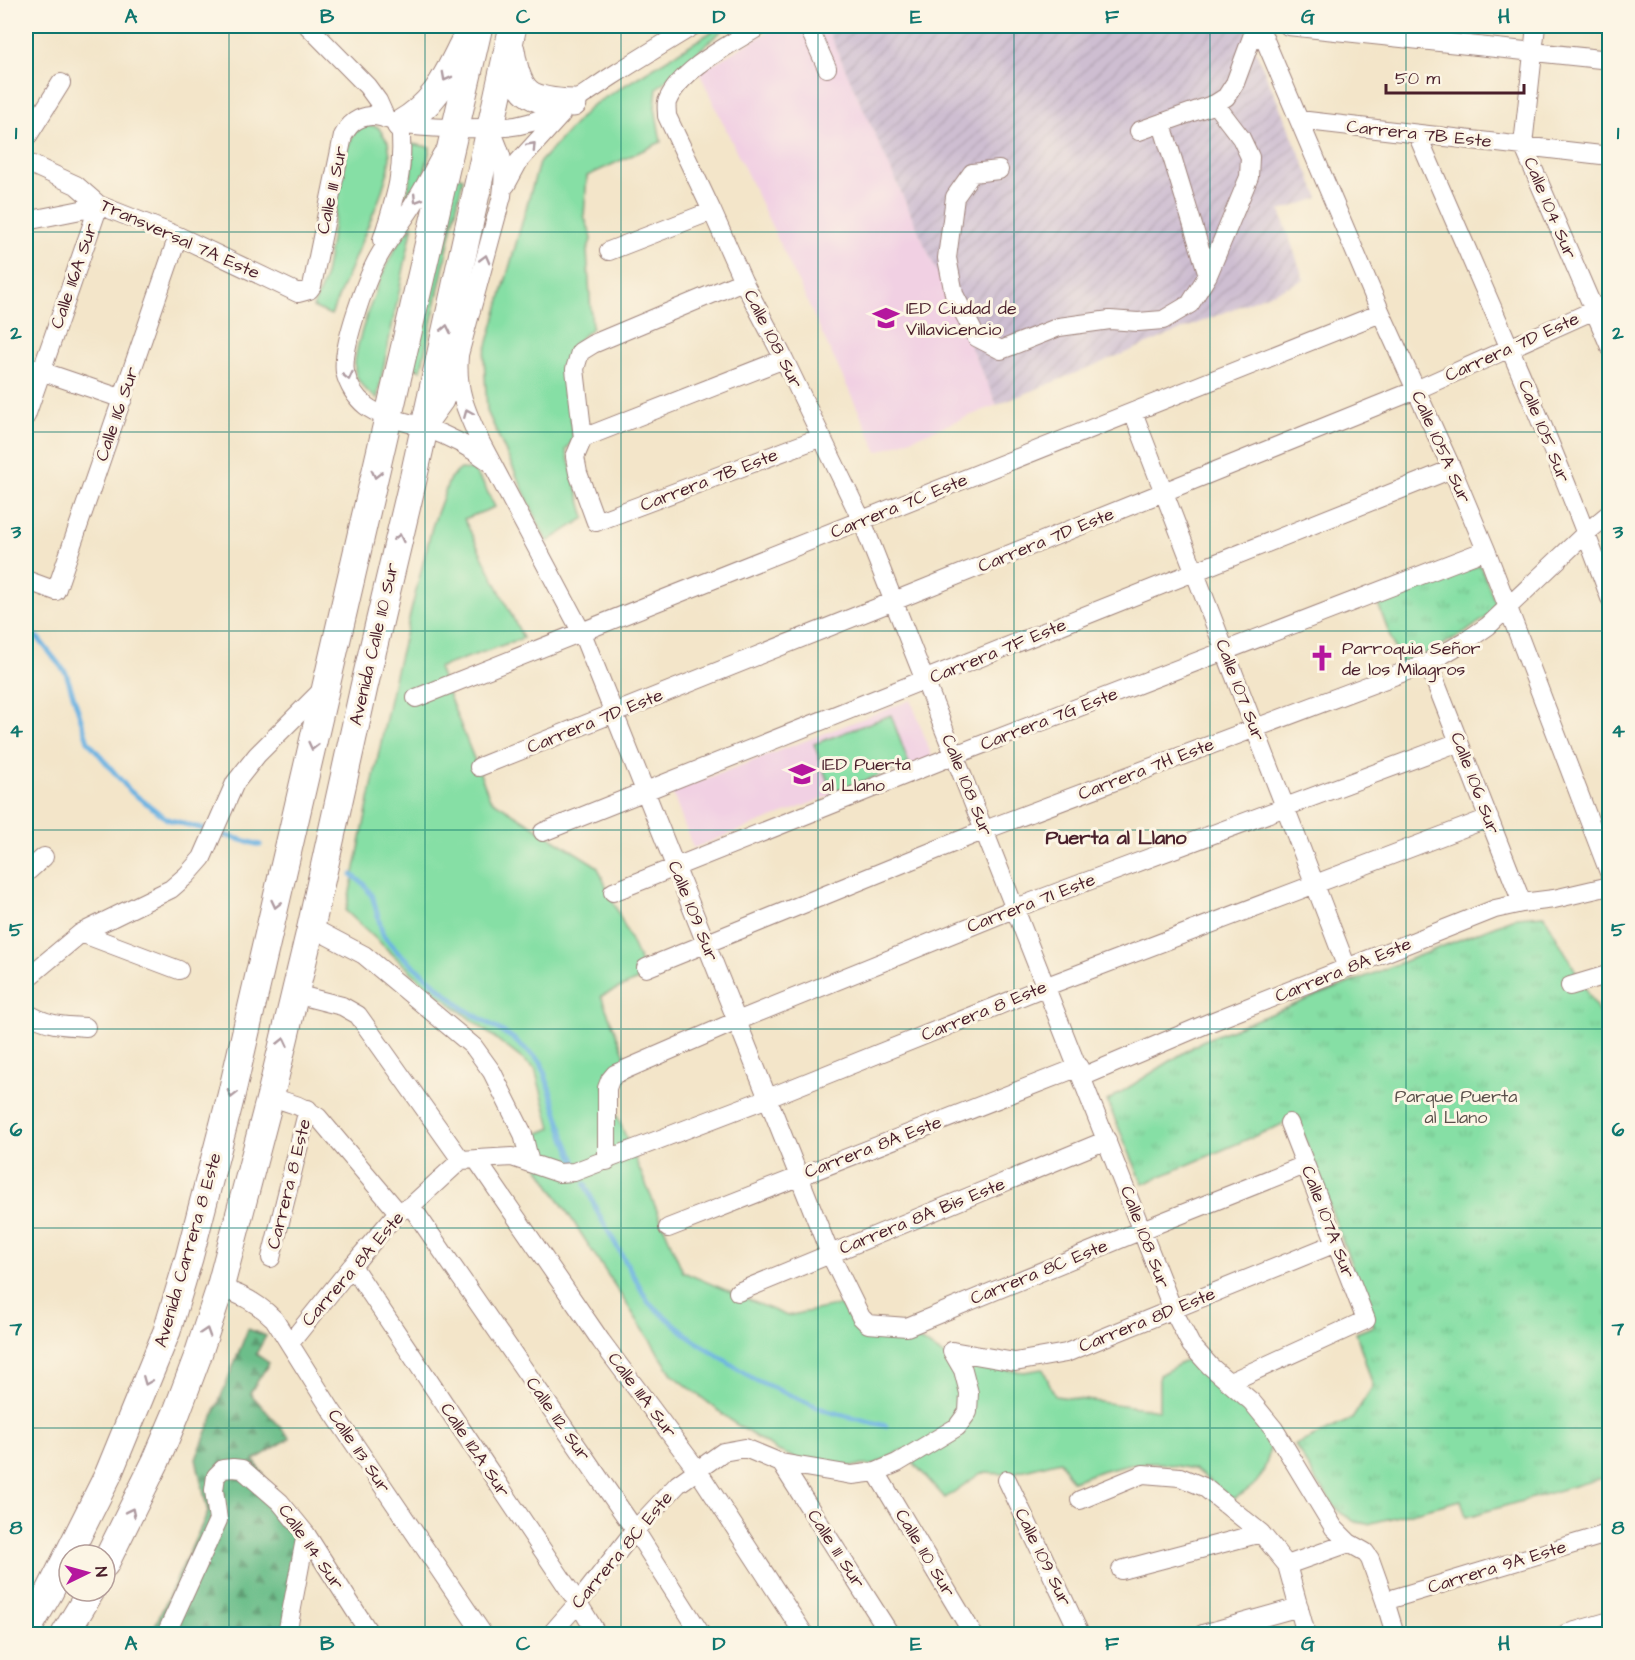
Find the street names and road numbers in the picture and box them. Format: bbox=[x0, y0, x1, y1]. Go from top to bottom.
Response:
street label: Carrera 7B Este bbox=[1345, 114, 1493, 154]
street label: Calle 111 Sur bbox=[310, 144, 354, 236]
street label: Calle 104 Sur bbox=[1517, 153, 1583, 263]
street label: Transversal 7A Este bbox=[96, 193, 264, 286]
street label: Calle 116A Sur bbox=[44, 220, 104, 332]
street label: Calle 108 Sur bbox=[737, 285, 809, 393]
street label: Carrera 7D Este bbox=[1441, 306, 1583, 388]
street label: Calle 116 Sur bbox=[89, 363, 145, 465]
street label: Calle 105 Sur bbox=[1512, 376, 1576, 486]
street label: Calle 105A Sur bbox=[1405, 387, 1477, 507]
street label: Carrera 7B Este bbox=[637, 442, 782, 518]
street label: Carrera 7C Este bbox=[827, 467, 971, 545]
street label: Carrera 7D Este bbox=[974, 501, 1118, 579]
street label: Avenida Calle 110 Sur bbox=[343, 560, 405, 728]
street label: Carrera 7F Este bbox=[926, 612, 1070, 690]
street label: Calle 107 Sur bbox=[1209, 636, 1271, 745]
street label: Carrera 7G Este bbox=[977, 681, 1122, 757]
street label: Carrera 7D Este bbox=[523, 682, 667, 760]
street label: Calle 106 Sur bbox=[1444, 728, 1506, 838]
street label: Calle 108 Sur bbox=[935, 730, 999, 840]
street label: Carrera 7H Este bbox=[1074, 731, 1218, 806]
street label: Calle 109 Sur bbox=[662, 857, 725, 965]
street label: Carrera 7I Este bbox=[963, 867, 1099, 939]
street label: Carrera 8A Este bbox=[1271, 931, 1415, 1009]
street label: Carrera 8 Este bbox=[917, 974, 1051, 1048]
street label: Carrera 8A Este bbox=[801, 1109, 945, 1185]
street label: Carrera 8 Este bbox=[261, 1116, 317, 1252]
street label: Avenida Carrera 8 Este bbox=[148, 1150, 228, 1350]
street label: Calle 107A Sur bbox=[1295, 1162, 1361, 1282]
street label: Carrera 8A Bis Este bbox=[835, 1171, 1009, 1261]
street label: Calle 108 Sur bbox=[1114, 1182, 1176, 1292]
street label: Carrera 8A Este bbox=[296, 1206, 410, 1332]
street label: Carrera 8C Este bbox=[967, 1233, 1112, 1311]
street label: Carrera 8D Este bbox=[1075, 1281, 1219, 1359]
street label: Calle 111A Sur bbox=[602, 1347, 682, 1443]
street label: Calle 112 Sur bbox=[520, 1372, 596, 1466]
street label: Calle 112A Sur bbox=[434, 1398, 516, 1502]
street label: Calle 113 Sur bbox=[322, 1404, 396, 1498]
street label: Carrera 8C Este bbox=[565, 1486, 679, 1614]
street label: Calle 114 Sur bbox=[272, 1499, 350, 1595]
street label: Calle 110 Sur bbox=[889, 1504, 961, 1602]
street label: Calle 109 Sur bbox=[1008, 1504, 1078, 1610]
street label: Calle 111 Sur bbox=[801, 1505, 871, 1593]
street label: Carrera 9A Este bbox=[1425, 1534, 1570, 1600]

